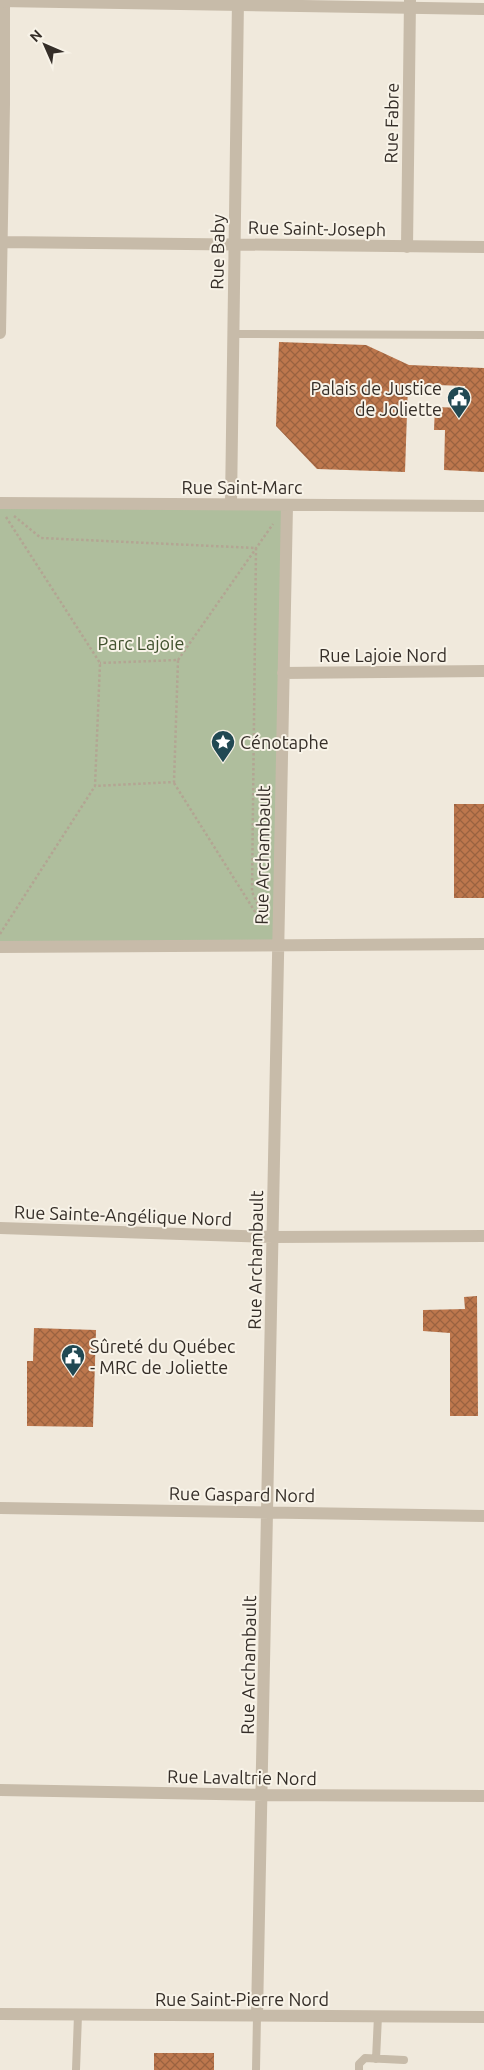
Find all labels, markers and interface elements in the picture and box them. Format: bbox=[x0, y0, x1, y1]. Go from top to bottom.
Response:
north arrow bbox=[20, 20, 70, 70]
text: N bbox=[26, 26, 45, 45]
street label: Rue Fabre bbox=[380, 82, 402, 164]
street label: Rue Baby bbox=[206, 214, 228, 290]
street label: Rue Saint-Joseph bbox=[248, 217, 386, 239]
place label: Palais de Justice de Joliette bbox=[311, 378, 442, 419]
public building icon: Palais de Justice de Joliette bbox=[446, 385, 472, 419]
street label: Rue Saint-Marc bbox=[182, 477, 302, 497]
park label: Parc Lajoie bbox=[98, 633, 184, 653]
street label: Rue Lajoie Nord bbox=[319, 645, 447, 665]
place icon: Cénotaphe bbox=[210, 729, 236, 763]
place label: Cénotaphe bbox=[240, 732, 329, 752]
street label: Rue Archambault bbox=[251, 785, 273, 925]
street label: Rue Archambault bbox=[244, 1190, 266, 1330]
street label: Rue Sainte-Angélique Nord bbox=[14, 1201, 232, 1229]
place label: Sûreté du Québec - MRC de Joliette bbox=[90, 1336, 236, 1377]
public building icon: Sûreté du Québec - MRC de Joliette bbox=[60, 1343, 86, 1377]
street label: Rue Gaspard Nord bbox=[169, 1483, 315, 1505]
street label: Rue Archambault bbox=[237, 1595, 259, 1735]
street label: Rue Lavaltrie Nord bbox=[167, 1766, 317, 1788]
street label: Rue Saint-Pierre Nord bbox=[155, 1989, 329, 2009]

